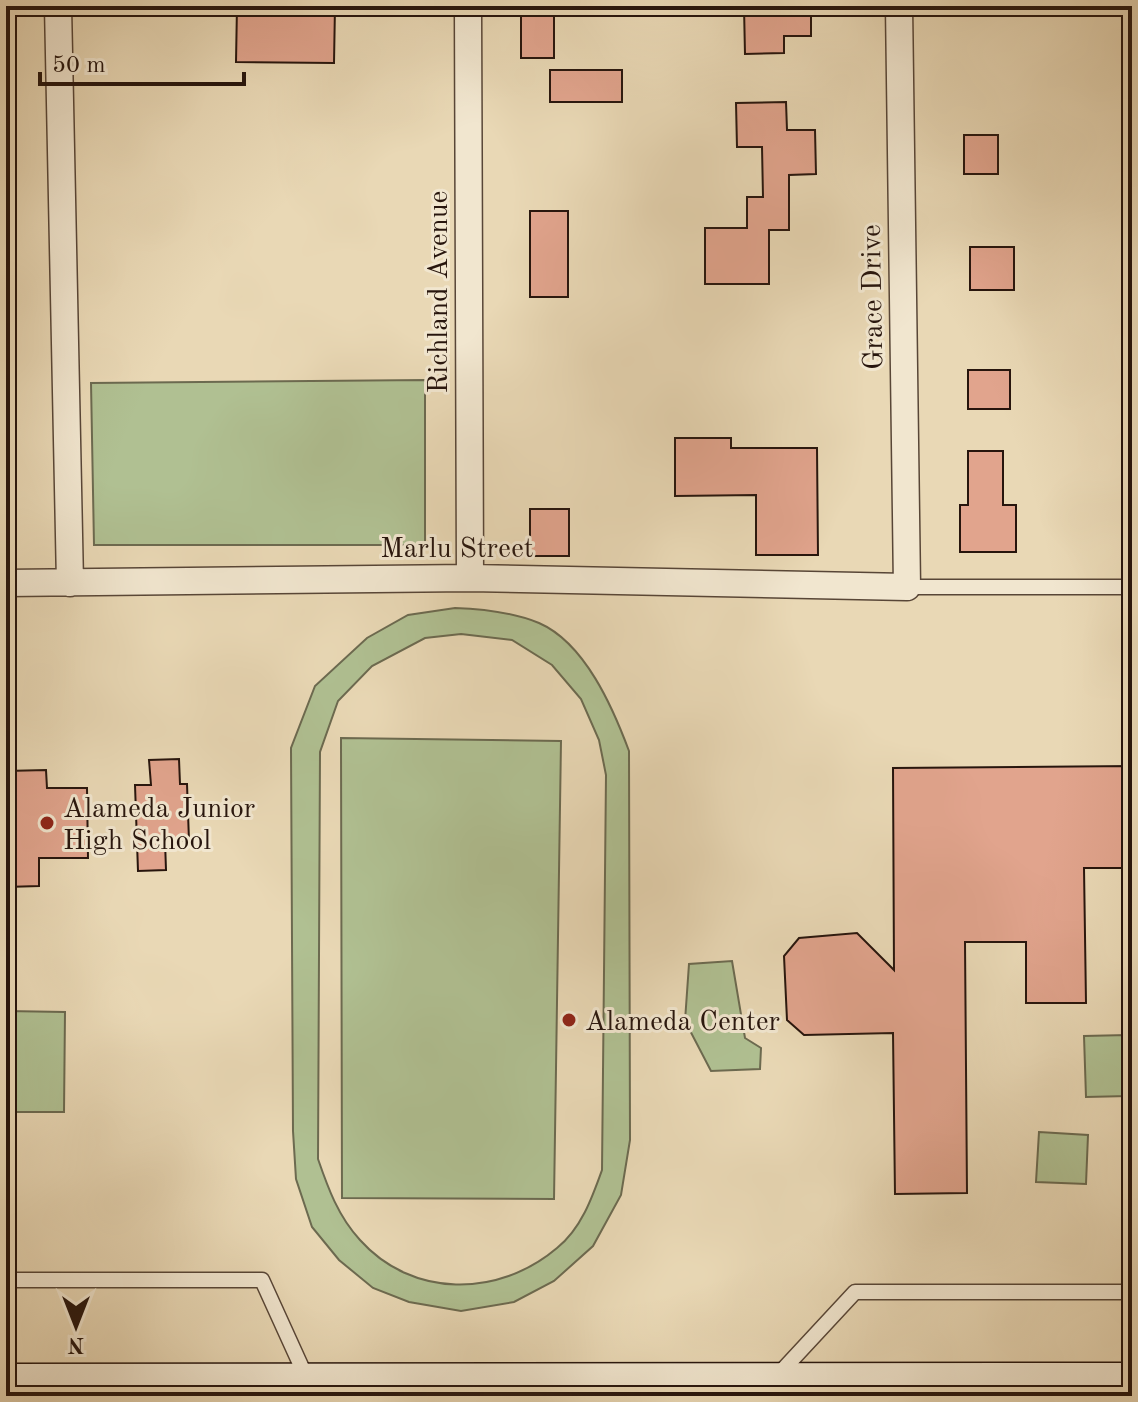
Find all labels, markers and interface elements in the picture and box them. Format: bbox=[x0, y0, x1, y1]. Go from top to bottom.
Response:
scale bar bbox=[40, 36, 244, 86]
text: 50 m bbox=[52, 54, 106, 78]
street label: Richland Avenue bbox=[426, 191, 454, 393]
street label: Grace Drive bbox=[859, 224, 889, 370]
street label: Marlu Street bbox=[380, 536, 534, 564]
place label: Alameda Junior High School bbox=[63, 796, 255, 856]
marker: Alameda Junior High School bbox=[38, 814, 56, 832]
place label: Alameda Center bbox=[585, 1009, 780, 1037]
marker: Alameda Center bbox=[560, 1011, 578, 1029]
north arrow bbox=[36, 1286, 116, 1366]
text: N bbox=[67, 1333, 84, 1355]

